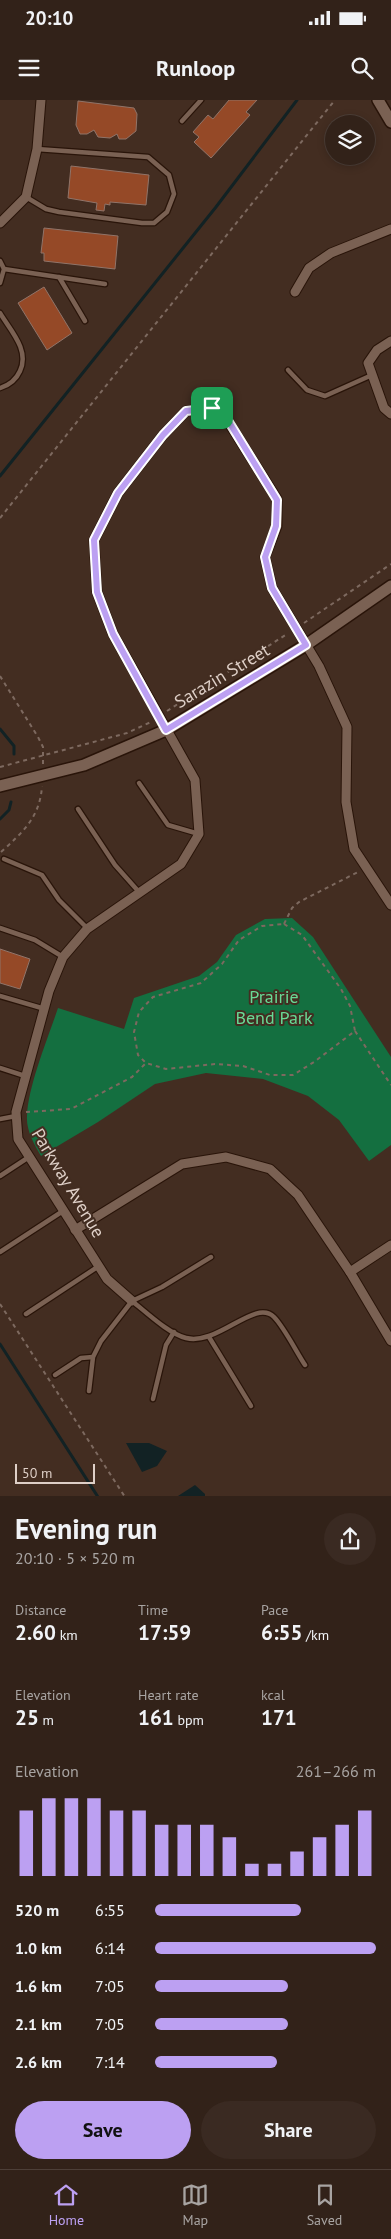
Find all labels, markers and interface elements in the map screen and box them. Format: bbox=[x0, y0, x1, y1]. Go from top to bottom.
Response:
text: 20:10 bbox=[25, 6, 73, 30]
icon: menu bbox=[15, 54, 43, 82]
text: Runloop bbox=[156, 54, 235, 82]
icon: search bbox=[348, 54, 376, 82]
map controls bbox=[325, 115, 375, 165]
button: layers bbox=[325, 115, 375, 165]
pin bbox=[191, 387, 233, 429]
icon: arrive bbox=[198, 394, 226, 422]
street label: Sarazin Street bbox=[170, 638, 274, 713]
park label: Prairie Bend Park bbox=[235, 985, 313, 1029]
street label: Parkway Avenue bbox=[27, 1124, 110, 1242]
scale bar bbox=[15, 1462, 95, 1485]
text: 50 m bbox=[22, 1464, 52, 1482]
text: Evening run bbox=[15, 1510, 157, 1547]
button: share bbox=[324, 1513, 376, 1565]
text: 20:10 · 5 × 520 m bbox=[15, 1548, 135, 1568]
text: Distance bbox=[15, 1601, 66, 1619]
text: Time bbox=[138, 1601, 168, 1619]
text: Pace bbox=[261, 1601, 288, 1619]
text: 2.60 bbox=[15, 1619, 56, 1646]
text: 17:59 bbox=[138, 1619, 191, 1646]
text: 6:55 bbox=[261, 1619, 302, 1646]
text: km bbox=[56, 1626, 78, 1644]
text: /km bbox=[302, 1626, 329, 1644]
text: Elevation bbox=[15, 1686, 71, 1704]
text: Heart rate bbox=[138, 1686, 199, 1704]
text: kcal bbox=[261, 1686, 285, 1704]
text: 25 bbox=[15, 1704, 39, 1731]
text: 161 bbox=[138, 1704, 174, 1731]
text: 171 bbox=[261, 1704, 297, 1731]
text: m bbox=[39, 1711, 54, 1729]
text: bpm bbox=[174, 1711, 204, 1729]
text: Elevation bbox=[15, 1761, 79, 1781]
text: 261–266 m bbox=[296, 1761, 376, 1781]
text: 520 m bbox=[15, 1900, 59, 1920]
text: 6:55 bbox=[95, 1900, 125, 1920]
text: 1.0 km bbox=[15, 1938, 62, 1958]
text: 6:14 bbox=[95, 1938, 125, 1958]
text: 1.6 km bbox=[15, 1976, 62, 1996]
text: 7:05 bbox=[95, 1976, 125, 1996]
text: 2.1 km bbox=[15, 2014, 62, 2034]
text: 7:05 bbox=[95, 2014, 125, 2034]
text: 2.6 km bbox=[15, 2052, 62, 2072]
text: 7:14 bbox=[95, 2052, 125, 2072]
button: Save bbox=[15, 2101, 191, 2159]
button: Share bbox=[201, 2101, 376, 2159]
tab: Home bbox=[49, 2181, 84, 2229]
tab: Map bbox=[181, 2181, 209, 2229]
tab: Saved bbox=[307, 2181, 342, 2229]

